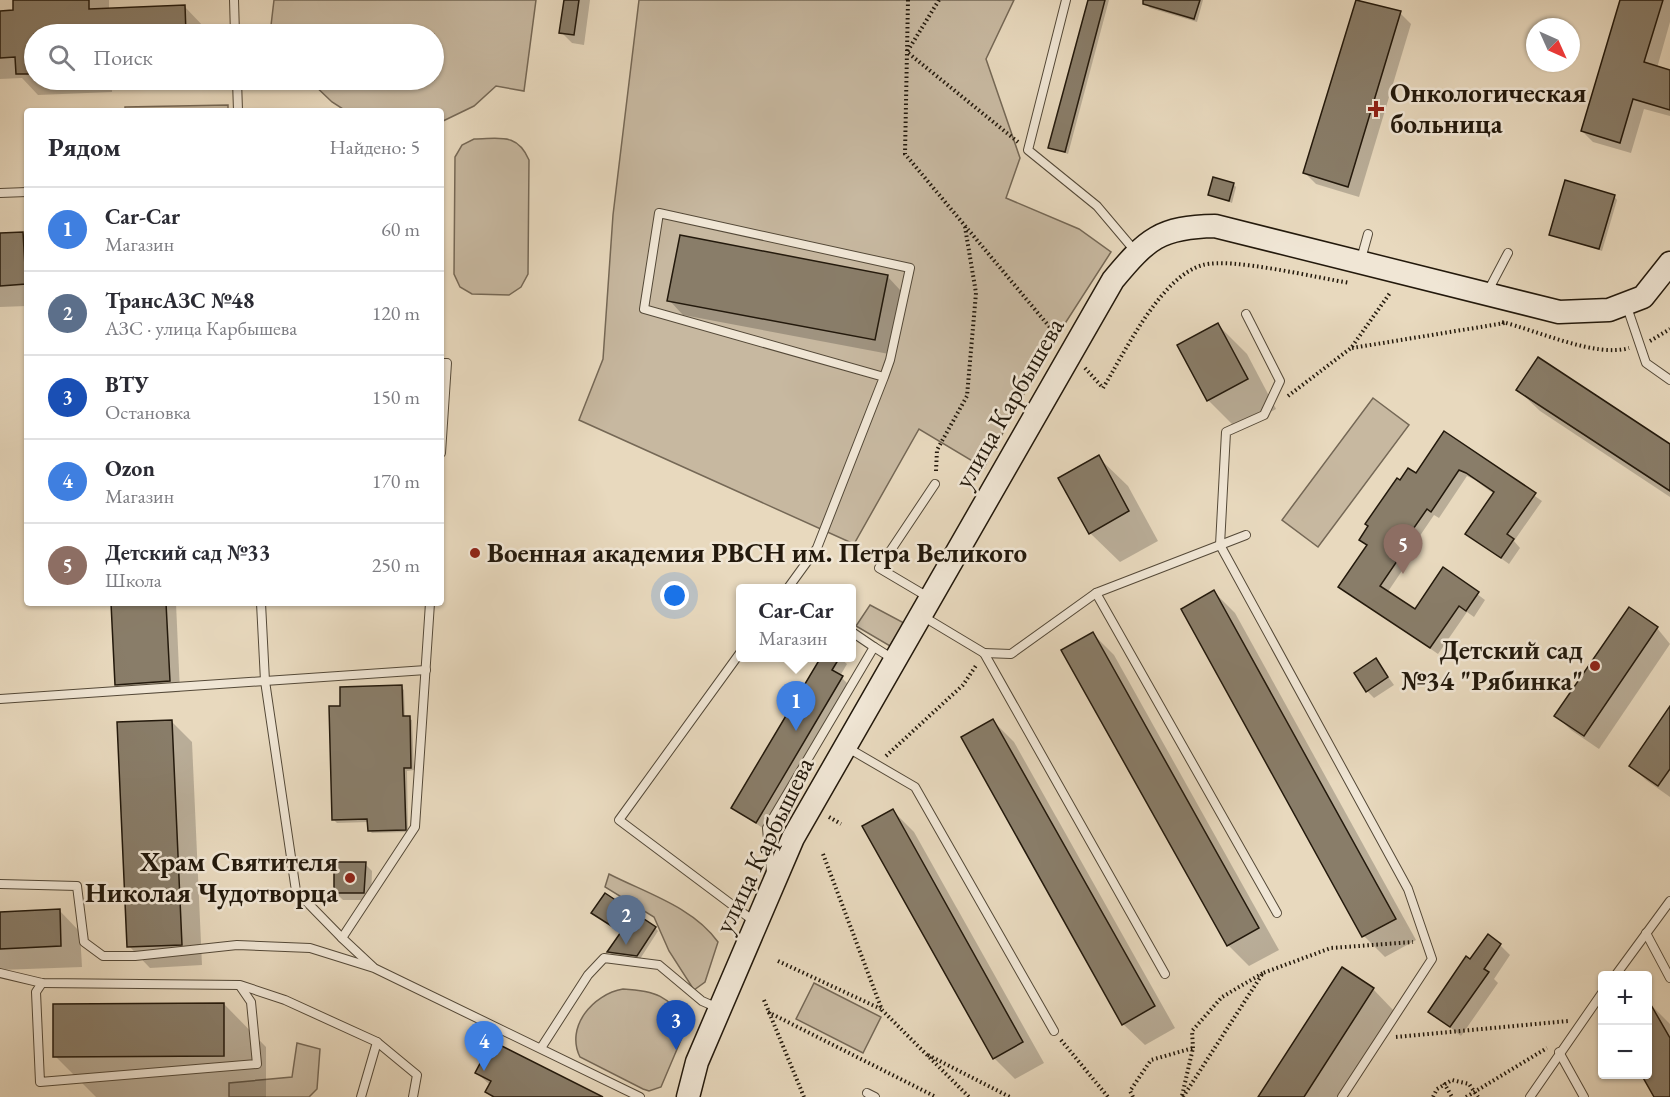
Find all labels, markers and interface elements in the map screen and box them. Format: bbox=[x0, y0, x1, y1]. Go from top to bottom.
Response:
north arrow bbox=[1526, 18, 1580, 72]
search box bbox=[24, 24, 444, 90]
icon: search bbox=[45, 41, 78, 74]
text: Поиск bbox=[93, 43, 153, 72]
place label: Онкологическая больница bbox=[1390, 75, 1586, 141]
marker: Онкологическая больница bbox=[1367, 100, 1385, 118]
text: Рядом bbox=[48, 130, 121, 164]
text: Найдено: 5 bbox=[329, 134, 420, 160]
text: Car-Car bbox=[105, 202, 180, 231]
text: 1 bbox=[62, 216, 73, 242]
text: 60 m bbox=[381, 216, 420, 242]
text: Магазин bbox=[105, 231, 174, 257]
text: ТрансАЗС №48 bbox=[105, 286, 254, 315]
text: 2 bbox=[62, 300, 73, 326]
text: 120 m bbox=[372, 300, 420, 326]
street label: улица Карбышева bbox=[945, 311, 1072, 495]
text: АЗС · улица Карбышева bbox=[105, 315, 297, 341]
text: ВТУ bbox=[105, 370, 149, 399]
text: 3 bbox=[62, 384, 73, 410]
text: 150 m bbox=[372, 384, 420, 410]
text: Остановка bbox=[105, 399, 191, 425]
text: Ozon bbox=[105, 454, 155, 483]
text: 4 bbox=[62, 468, 73, 494]
text: 170 m bbox=[372, 468, 420, 494]
text: Магазин bbox=[105, 483, 174, 509]
pin: 5 bbox=[1384, 524, 1422, 574]
place label: Военная академия РВСН им. Петра Великого bbox=[487, 535, 1027, 570]
text: Детский сад №33 bbox=[105, 538, 270, 567]
marker: Военная академия РВСН им. Петра Великого bbox=[468, 546, 482, 560]
text: 5 bbox=[62, 552, 73, 578]
text: 250 m bbox=[372, 552, 420, 578]
text: Школа bbox=[105, 567, 162, 593]
your location bbox=[660, 581, 689, 610]
popup bbox=[736, 584, 856, 662]
text: Car-Car bbox=[758, 596, 834, 625]
text: Магазин bbox=[758, 625, 828, 651]
place label: Детский сад №34 "Рябинка" bbox=[1401, 632, 1583, 698]
marker: Детский сад №34 "Рябинка" bbox=[1588, 659, 1602, 673]
pin: 1 bbox=[776, 682, 816, 731]
street label: улица Карбышева bbox=[706, 751, 821, 939]
place label: Храм Святителя Николая Чудотворца bbox=[85, 844, 338, 910]
marker: Храм Святителя Николая Чудотворца bbox=[343, 871, 357, 885]
pin: 2 bbox=[606, 896, 646, 945]
map controls bbox=[1598, 971, 1652, 1079]
button: + bbox=[1598, 971, 1652, 1025]
pin: 3 bbox=[656, 1000, 696, 1050]
pin: 4 bbox=[464, 1022, 504, 1071]
button: − bbox=[1598, 1025, 1652, 1079]

